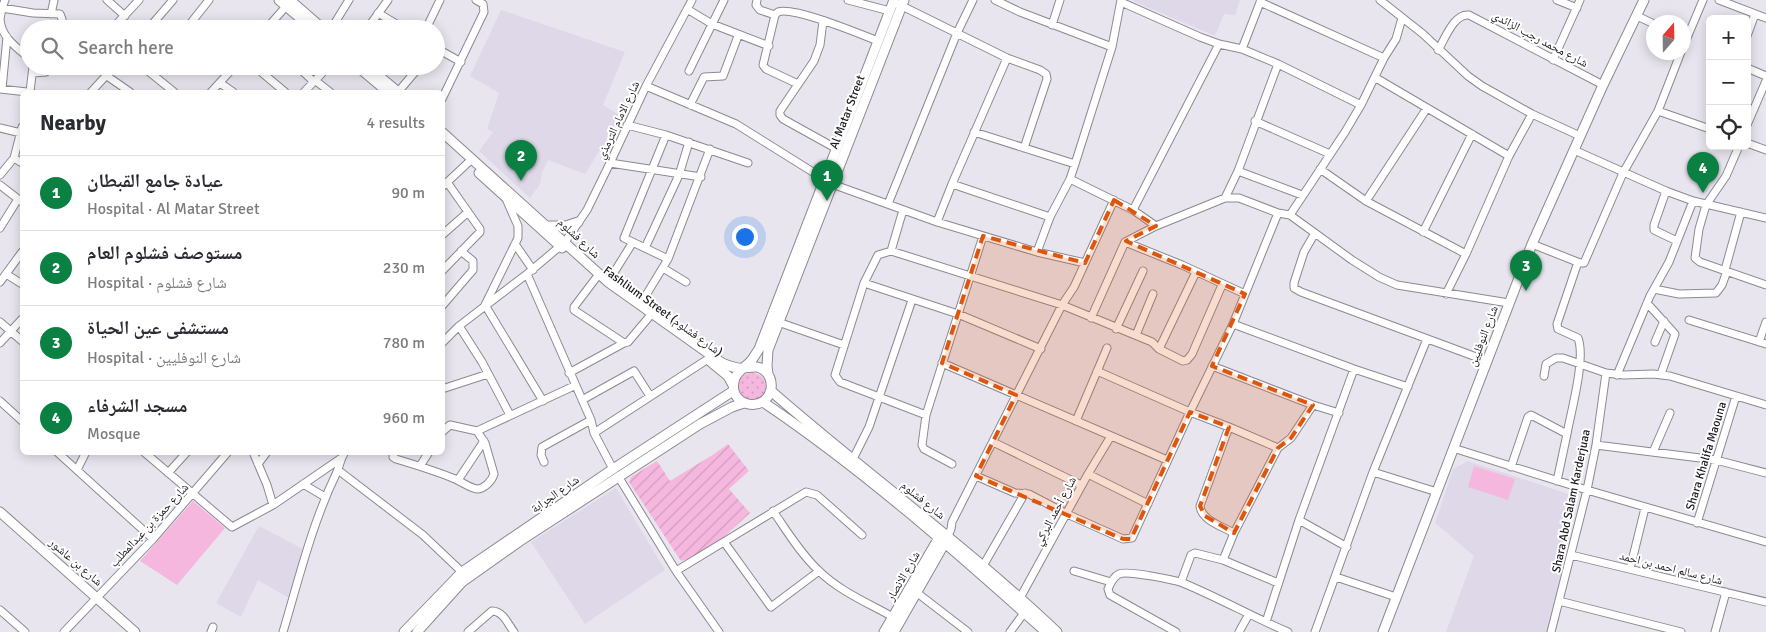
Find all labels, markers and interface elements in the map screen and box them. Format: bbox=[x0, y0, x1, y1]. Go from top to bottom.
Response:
street label: شارع محمد رجب الزائدي bbox=[1488, 8, 1590, 73]
north arrow bbox=[1646, 15, 1691, 60]
map controls bbox=[1706, 15, 1751, 150]
button: + bbox=[1706, 15, 1751, 60]
search box bbox=[20, 20, 445, 75]
icon: search bbox=[38, 34, 66, 62]
text: Search here bbox=[78, 36, 174, 60]
button: − bbox=[1706, 60, 1751, 105]
street label: Al Matar Street bbox=[827, 73, 868, 151]
street label: شارع الامام الترمذي bbox=[594, 79, 645, 163]
button: locate bbox=[1706, 105, 1751, 150]
text: Nearby bbox=[40, 110, 106, 136]
text: 4 results bbox=[366, 113, 425, 133]
pin: 2 bbox=[505, 140, 537, 181]
pin: 4 bbox=[1687, 152, 1719, 193]
pin: 1 bbox=[811, 160, 843, 201]
text: عيادة جامع القبطان bbox=[87, 169, 223, 193]
text: 1 bbox=[52, 183, 60, 203]
text: 90 m bbox=[391, 183, 425, 203]
text: Hospital · Al Matar Street bbox=[87, 199, 260, 219]
street label: شارع فشلوم bbox=[554, 215, 603, 262]
your location bbox=[732, 224, 758, 250]
text: مستوصف فشلوم العام bbox=[87, 241, 242, 265]
pin: 3 bbox=[1510, 250, 1542, 291]
text: 2 bbox=[52, 258, 60, 278]
text: 230 m bbox=[383, 258, 425, 278]
street label: Fashlium Street (شارع فشلوم) bbox=[600, 263, 725, 360]
text: Hospital · شارع فشلوم bbox=[87, 273, 227, 293]
street label: شارع النوفليين bbox=[1465, 304, 1502, 369]
text: مستشفى عين الحياة bbox=[87, 316, 229, 340]
text: 3 bbox=[52, 333, 60, 353]
text: 780 m bbox=[383, 333, 425, 353]
text: Hospital · شارع النوفليين bbox=[87, 348, 241, 368]
text: مسجد الشرفاء bbox=[87, 394, 188, 418]
street label: Shara Khalifa Maouna bbox=[1683, 400, 1730, 512]
text: 4 bbox=[52, 408, 60, 428]
text: 960 m bbox=[383, 408, 425, 428]
text: Mosque bbox=[87, 424, 140, 444]
street label: Shara Abd Salam Karderjuaa bbox=[1549, 428, 1594, 574]
street label: شارع الجرابة bbox=[528, 472, 582, 516]
street label: شارع أحمد البركي bbox=[1031, 474, 1082, 549]
street label: شارع فشلوم bbox=[897, 478, 948, 523]
street label: شارع حمزة بن عبدالمطلب bbox=[107, 480, 192, 570]
street label: شارع بن عاشور bbox=[45, 535, 105, 590]
street label: شارع سالم احمد بن احمد bbox=[1618, 548, 1724, 589]
street label: شارع الانصار bbox=[883, 549, 924, 605]

